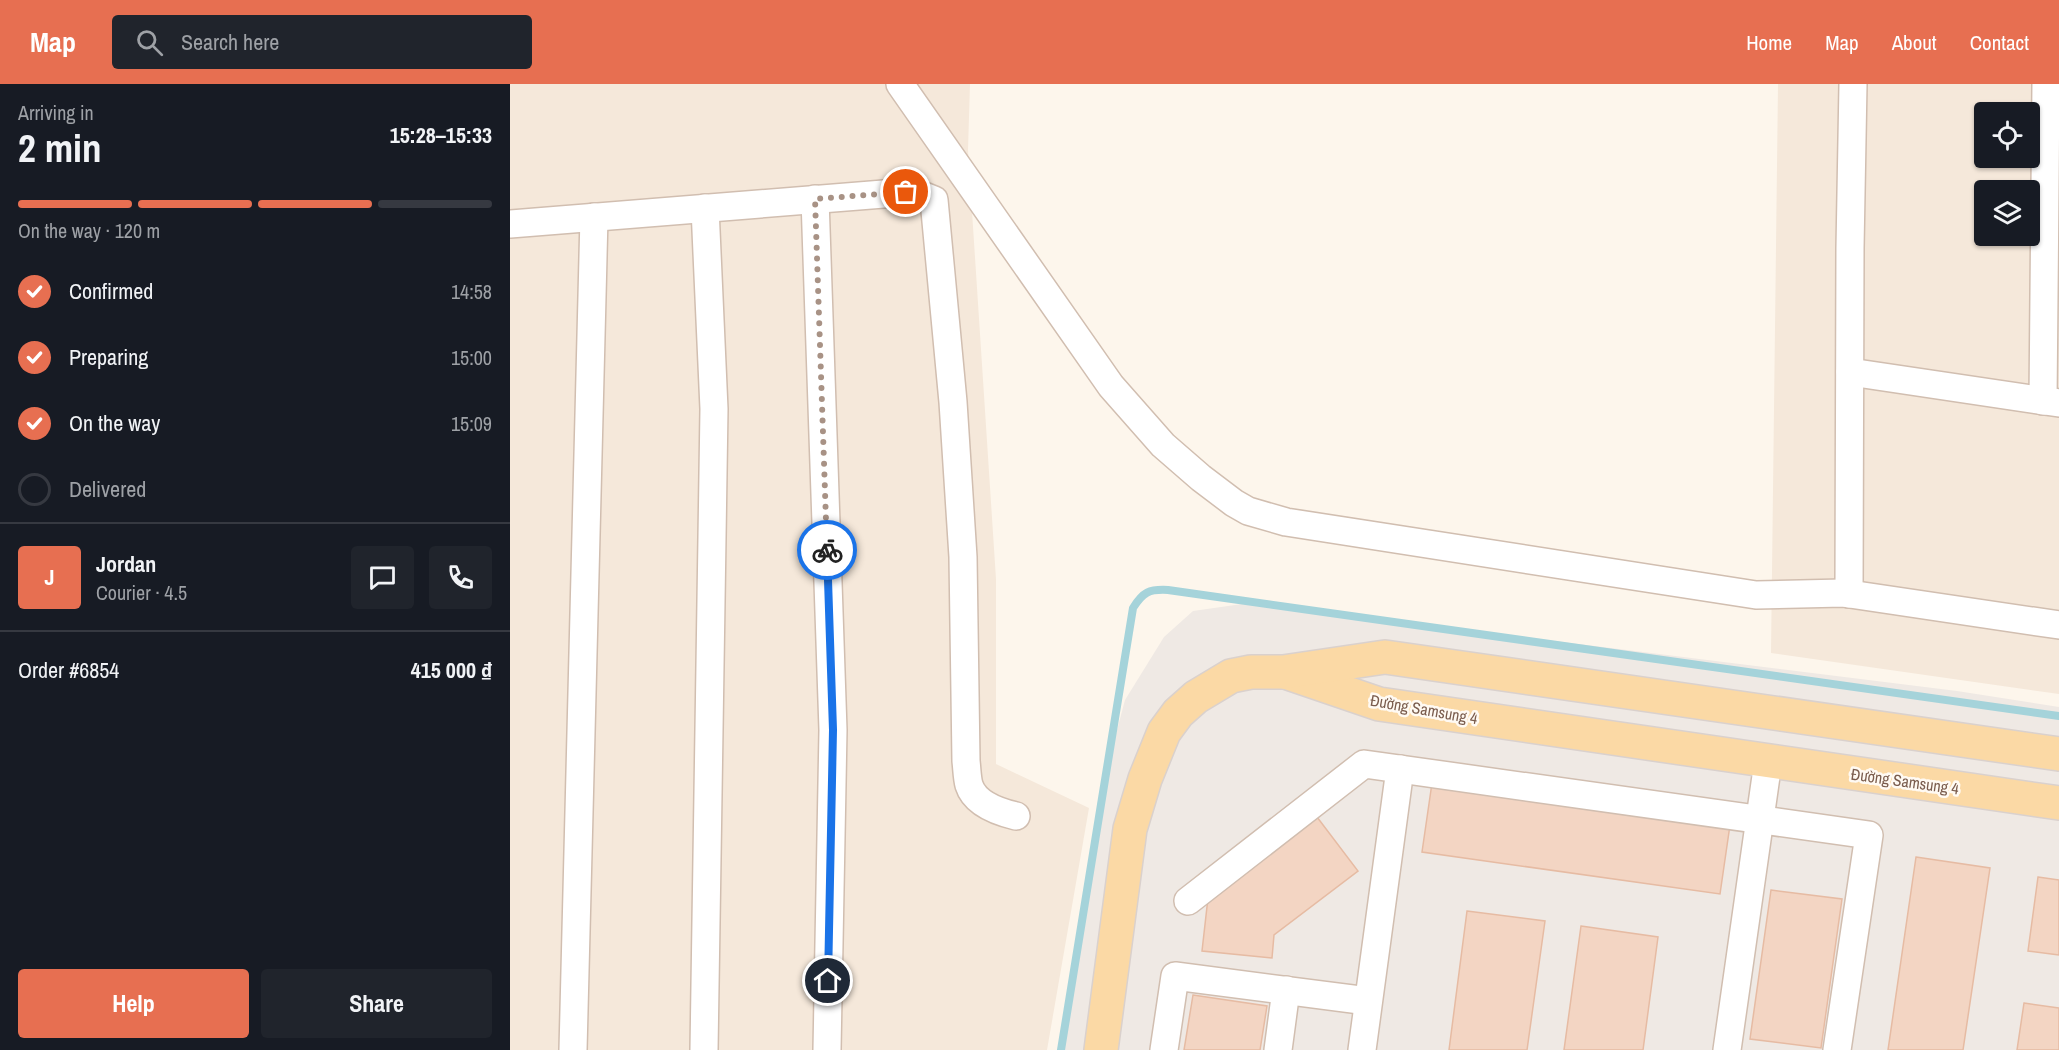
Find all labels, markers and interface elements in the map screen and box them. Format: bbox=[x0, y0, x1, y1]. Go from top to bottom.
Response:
search box bbox=[112, 15, 532, 69]
text: Map bbox=[30, 23, 76, 61]
icon: search bbox=[133, 26, 166, 59]
text: Search here bbox=[181, 27, 279, 57]
text: Home bbox=[1746, 28, 1792, 57]
text: Map bbox=[1825, 28, 1859, 57]
text: About bbox=[1892, 28, 1937, 57]
text: Contact bbox=[1970, 28, 2029, 57]
text: Arriving in bbox=[18, 99, 94, 126]
map controls bbox=[1974, 102, 2040, 246]
button: locate bbox=[1974, 102, 2040, 168]
text: 15:28–15:33 bbox=[390, 120, 492, 150]
text: 2 min bbox=[18, 122, 102, 174]
pin bbox=[880, 166, 931, 217]
icon: bag bbox=[889, 175, 922, 208]
button: layers bbox=[1974, 180, 2040, 246]
text: On the way · 120 m bbox=[18, 217, 160, 244]
icon: check bbox=[18, 275, 51, 308]
text: Confirmed bbox=[69, 276, 153, 306]
text: 14:58 bbox=[451, 278, 492, 305]
icon: check bbox=[18, 341, 51, 374]
text: Preparing bbox=[69, 342, 148, 372]
text: 15:00 bbox=[451, 344, 492, 371]
icon: check bbox=[18, 407, 51, 440]
text: On the way bbox=[69, 408, 160, 438]
text: 15:09 bbox=[451, 410, 492, 437]
text: Delivered bbox=[69, 474, 146, 504]
courier bbox=[797, 520, 857, 580]
icon: bike bbox=[811, 534, 844, 567]
button: chat bbox=[351, 546, 414, 609]
button: phone bbox=[429, 546, 492, 609]
text: Jordan bbox=[96, 549, 156, 579]
text: J bbox=[44, 562, 55, 592]
text: Courier · 4.5 bbox=[96, 579, 187, 606]
text: Order #6854 bbox=[18, 655, 119, 685]
text: 415 000 ₫ bbox=[411, 655, 492, 685]
street label: Đường Samsung 4 bbox=[1369, 689, 1479, 729]
street label: Đường Samsung 4 bbox=[1850, 763, 1960, 799]
pin bbox=[802, 955, 853, 1006]
icon: home bbox=[811, 964, 844, 997]
button: Help bbox=[18, 969, 249, 1038]
button: Share bbox=[261, 969, 492, 1038]

